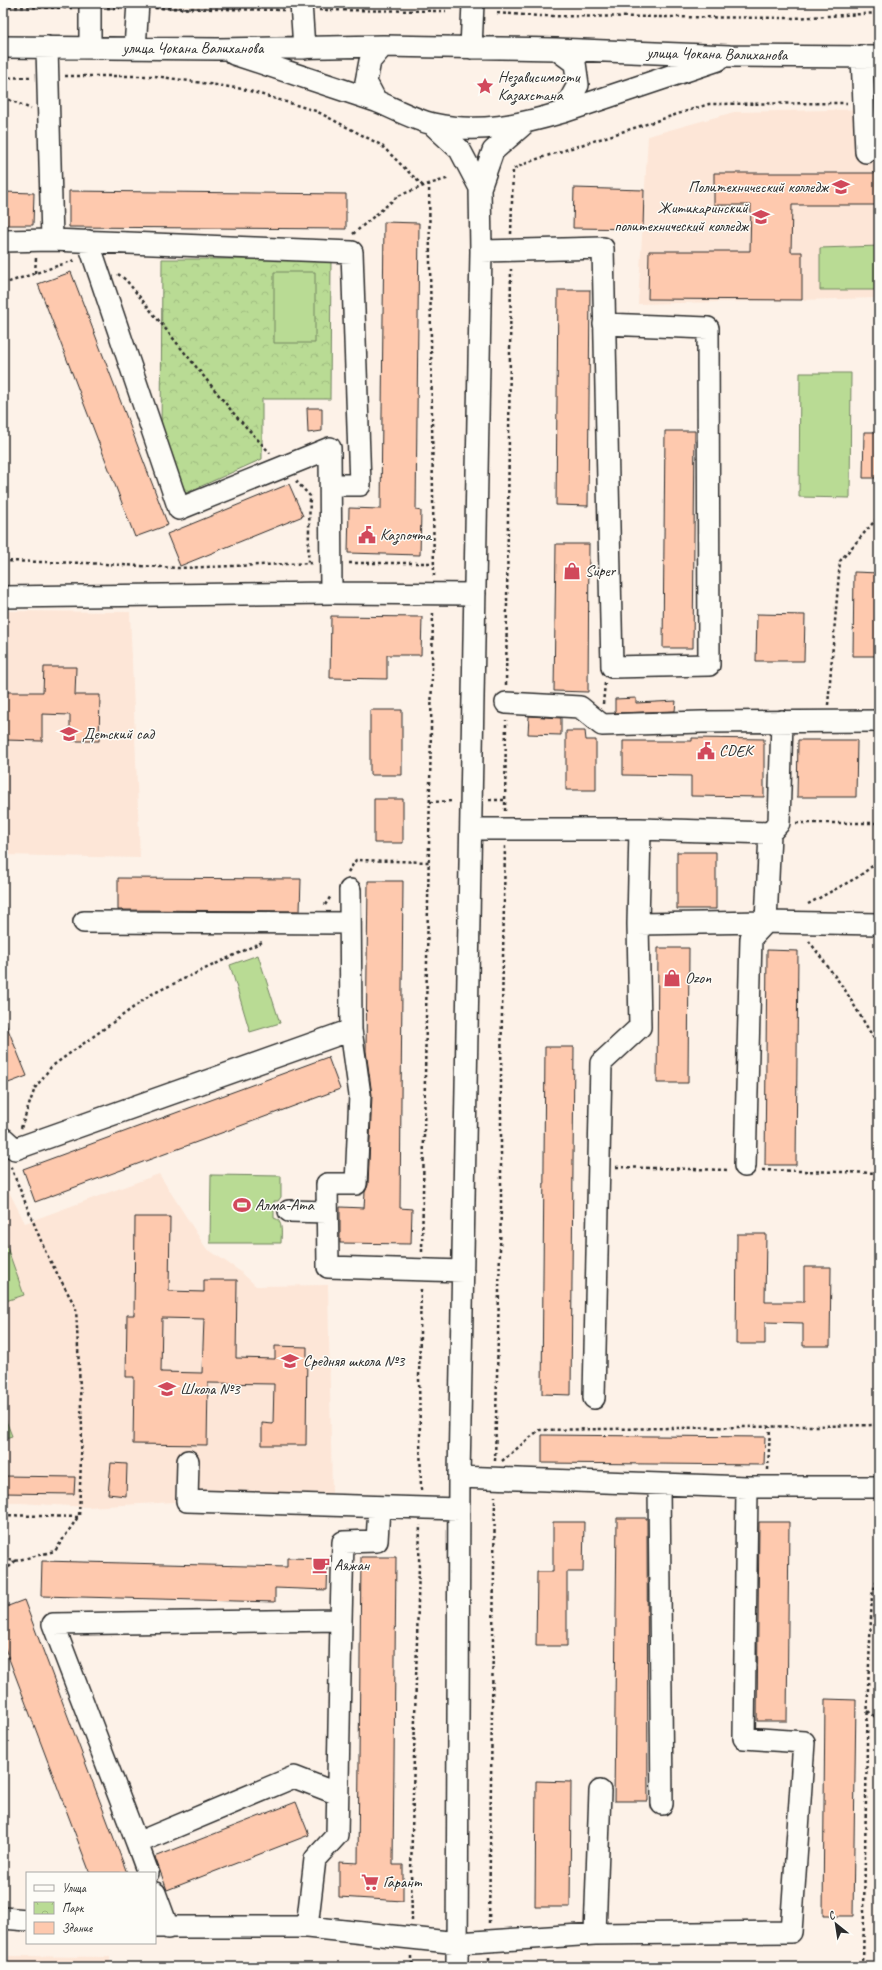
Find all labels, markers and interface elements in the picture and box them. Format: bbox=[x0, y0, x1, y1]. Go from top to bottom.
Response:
street label: улица Чокана Валиханова bbox=[122, 38, 265, 58]
street label: улица Чокана Валиханова bbox=[645, 43, 789, 65]
place label: Независимости Казахстана bbox=[498, 67, 581, 105]
place icon: Независимости Казахстана bbox=[475, 76, 495, 96]
place label: Политехнический колледж bbox=[688, 177, 830, 197]
school or university icon: Политехнический колледж bbox=[831, 177, 851, 197]
place label: Житикаринский политехнический колледж bbox=[614, 198, 750, 236]
school or university icon: Житикаринский политехнический колледж bbox=[751, 207, 771, 227]
public building icon: Казпочта bbox=[357, 525, 377, 545]
place label: Казпочта bbox=[380, 525, 432, 545]
shop icon: Super bbox=[562, 561, 582, 581]
place label: Super bbox=[585, 561, 617, 581]
school or university icon: Детский сад bbox=[59, 724, 79, 744]
place label: Детский сад bbox=[82, 724, 156, 744]
public building icon: CDEK bbox=[696, 741, 716, 761]
place label: CDEK bbox=[719, 741, 755, 761]
shop icon: Ozon bbox=[662, 968, 682, 988]
place label: Ozon bbox=[685, 968, 712, 988]
sports icon: Алма-Ата bbox=[232, 1195, 252, 1215]
place label: Алма-Ата bbox=[255, 1195, 315, 1215]
school or university icon: Средняя школа №3 bbox=[280, 1351, 300, 1371]
place label: Средняя школа №3 bbox=[303, 1351, 406, 1371]
school or university icon: Школа №3 bbox=[157, 1379, 177, 1399]
place label: Школа №3 bbox=[180, 1379, 241, 1399]
cafe icon: Аяжан bbox=[311, 1555, 331, 1575]
place label: Аяжан bbox=[334, 1555, 371, 1575]
legend bbox=[26, 1872, 156, 1944]
supermarket icon: Гарант bbox=[360, 1872, 380, 1892]
place label: Гарант bbox=[383, 1872, 423, 1892]
text: Улица bbox=[62, 1880, 87, 1896]
text: Парк bbox=[62, 1900, 85, 1916]
north arrow bbox=[816, 1904, 856, 1944]
text: С bbox=[825, 1907, 838, 1923]
text: Здание bbox=[62, 1920, 93, 1936]

